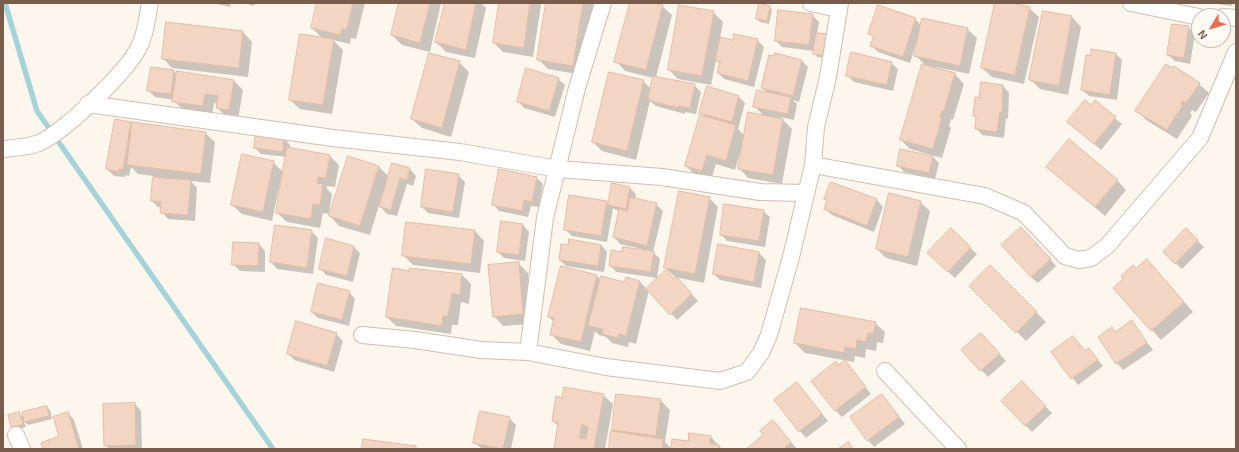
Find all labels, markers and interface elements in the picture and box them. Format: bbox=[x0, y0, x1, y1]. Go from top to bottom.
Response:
north arrow bbox=[1191, 8, 1231, 48]
text: N bbox=[1195, 28, 1210, 42]

